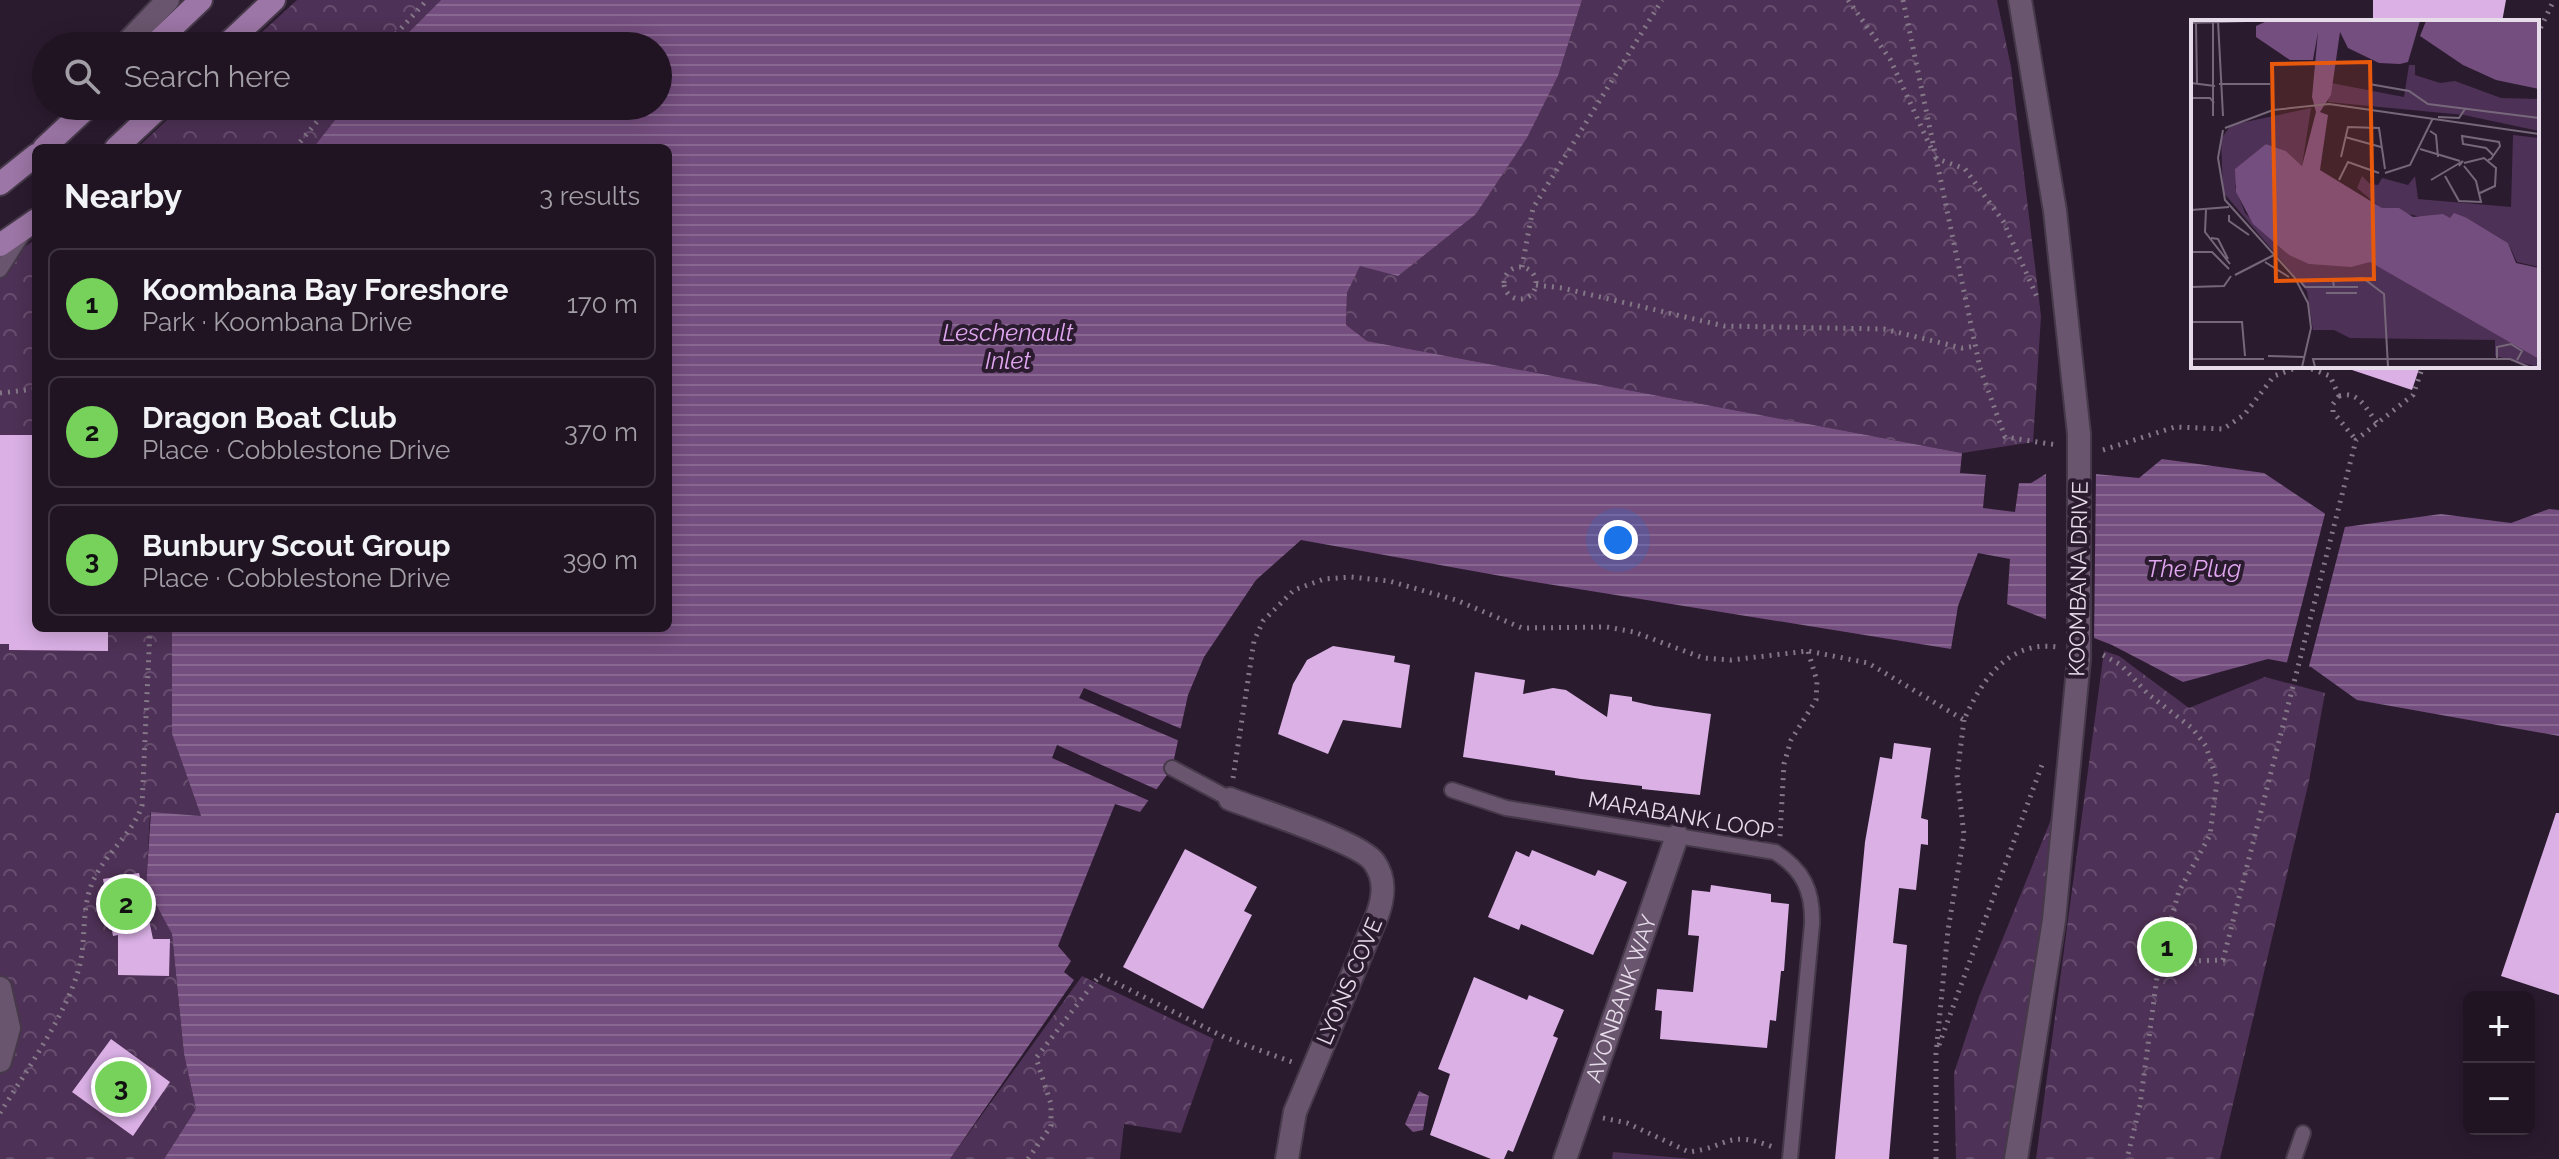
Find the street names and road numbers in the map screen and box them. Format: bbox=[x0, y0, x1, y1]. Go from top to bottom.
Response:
street label: KOOMBANA DRIVE bbox=[2063, 481, 2093, 677]
street label: MARABANK LOOP bbox=[1586, 786, 1776, 844]
street label: AVONBANK WAY bbox=[1580, 911, 1662, 1086]
street label: LYONS COVE bbox=[1311, 914, 1387, 1048]

